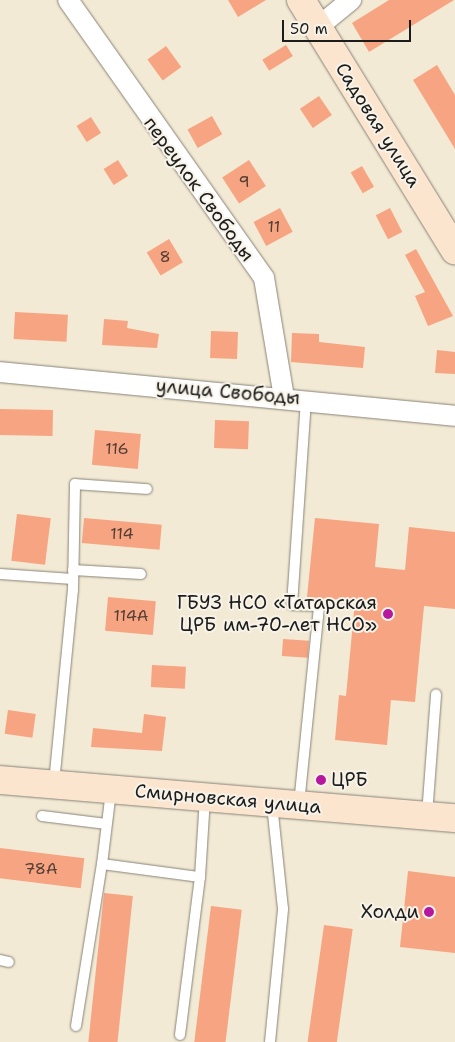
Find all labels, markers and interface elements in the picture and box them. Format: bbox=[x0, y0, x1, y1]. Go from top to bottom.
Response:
scale bar bbox=[285, 10, 414, 42]
text: 50 m bbox=[290, 19, 328, 39]
street label: Садовая улица bbox=[331, 58, 425, 192]
street label: переулок Свободы bbox=[139, 112, 259, 266]
house number: 9 bbox=[238, 172, 250, 192]
house number: 11 bbox=[268, 217, 280, 237]
house number: 8 bbox=[159, 247, 171, 267]
street label: улица Свободы bbox=[155, 374, 301, 410]
house number: 116 bbox=[105, 439, 129, 459]
house number: 114 bbox=[110, 524, 134, 544]
place label: ГБУЗ НСО «Татарская ЦРБ им-70-лет НСО» bbox=[177, 592, 377, 636]
house number: 114А bbox=[114, 606, 148, 626]
marker: ГБУЗ НСО «Татарская ЦРБ им-70-лет НСО» bbox=[381, 607, 395, 621]
place label: ЦРБ bbox=[331, 769, 368, 791]
marker: ЦРБ bbox=[315, 774, 327, 786]
street label: Смирновская улица bbox=[134, 779, 322, 819]
house number: 78А bbox=[24, 859, 58, 879]
place label: Холди bbox=[361, 901, 419, 923]
marker: Холди bbox=[423, 906, 435, 918]

